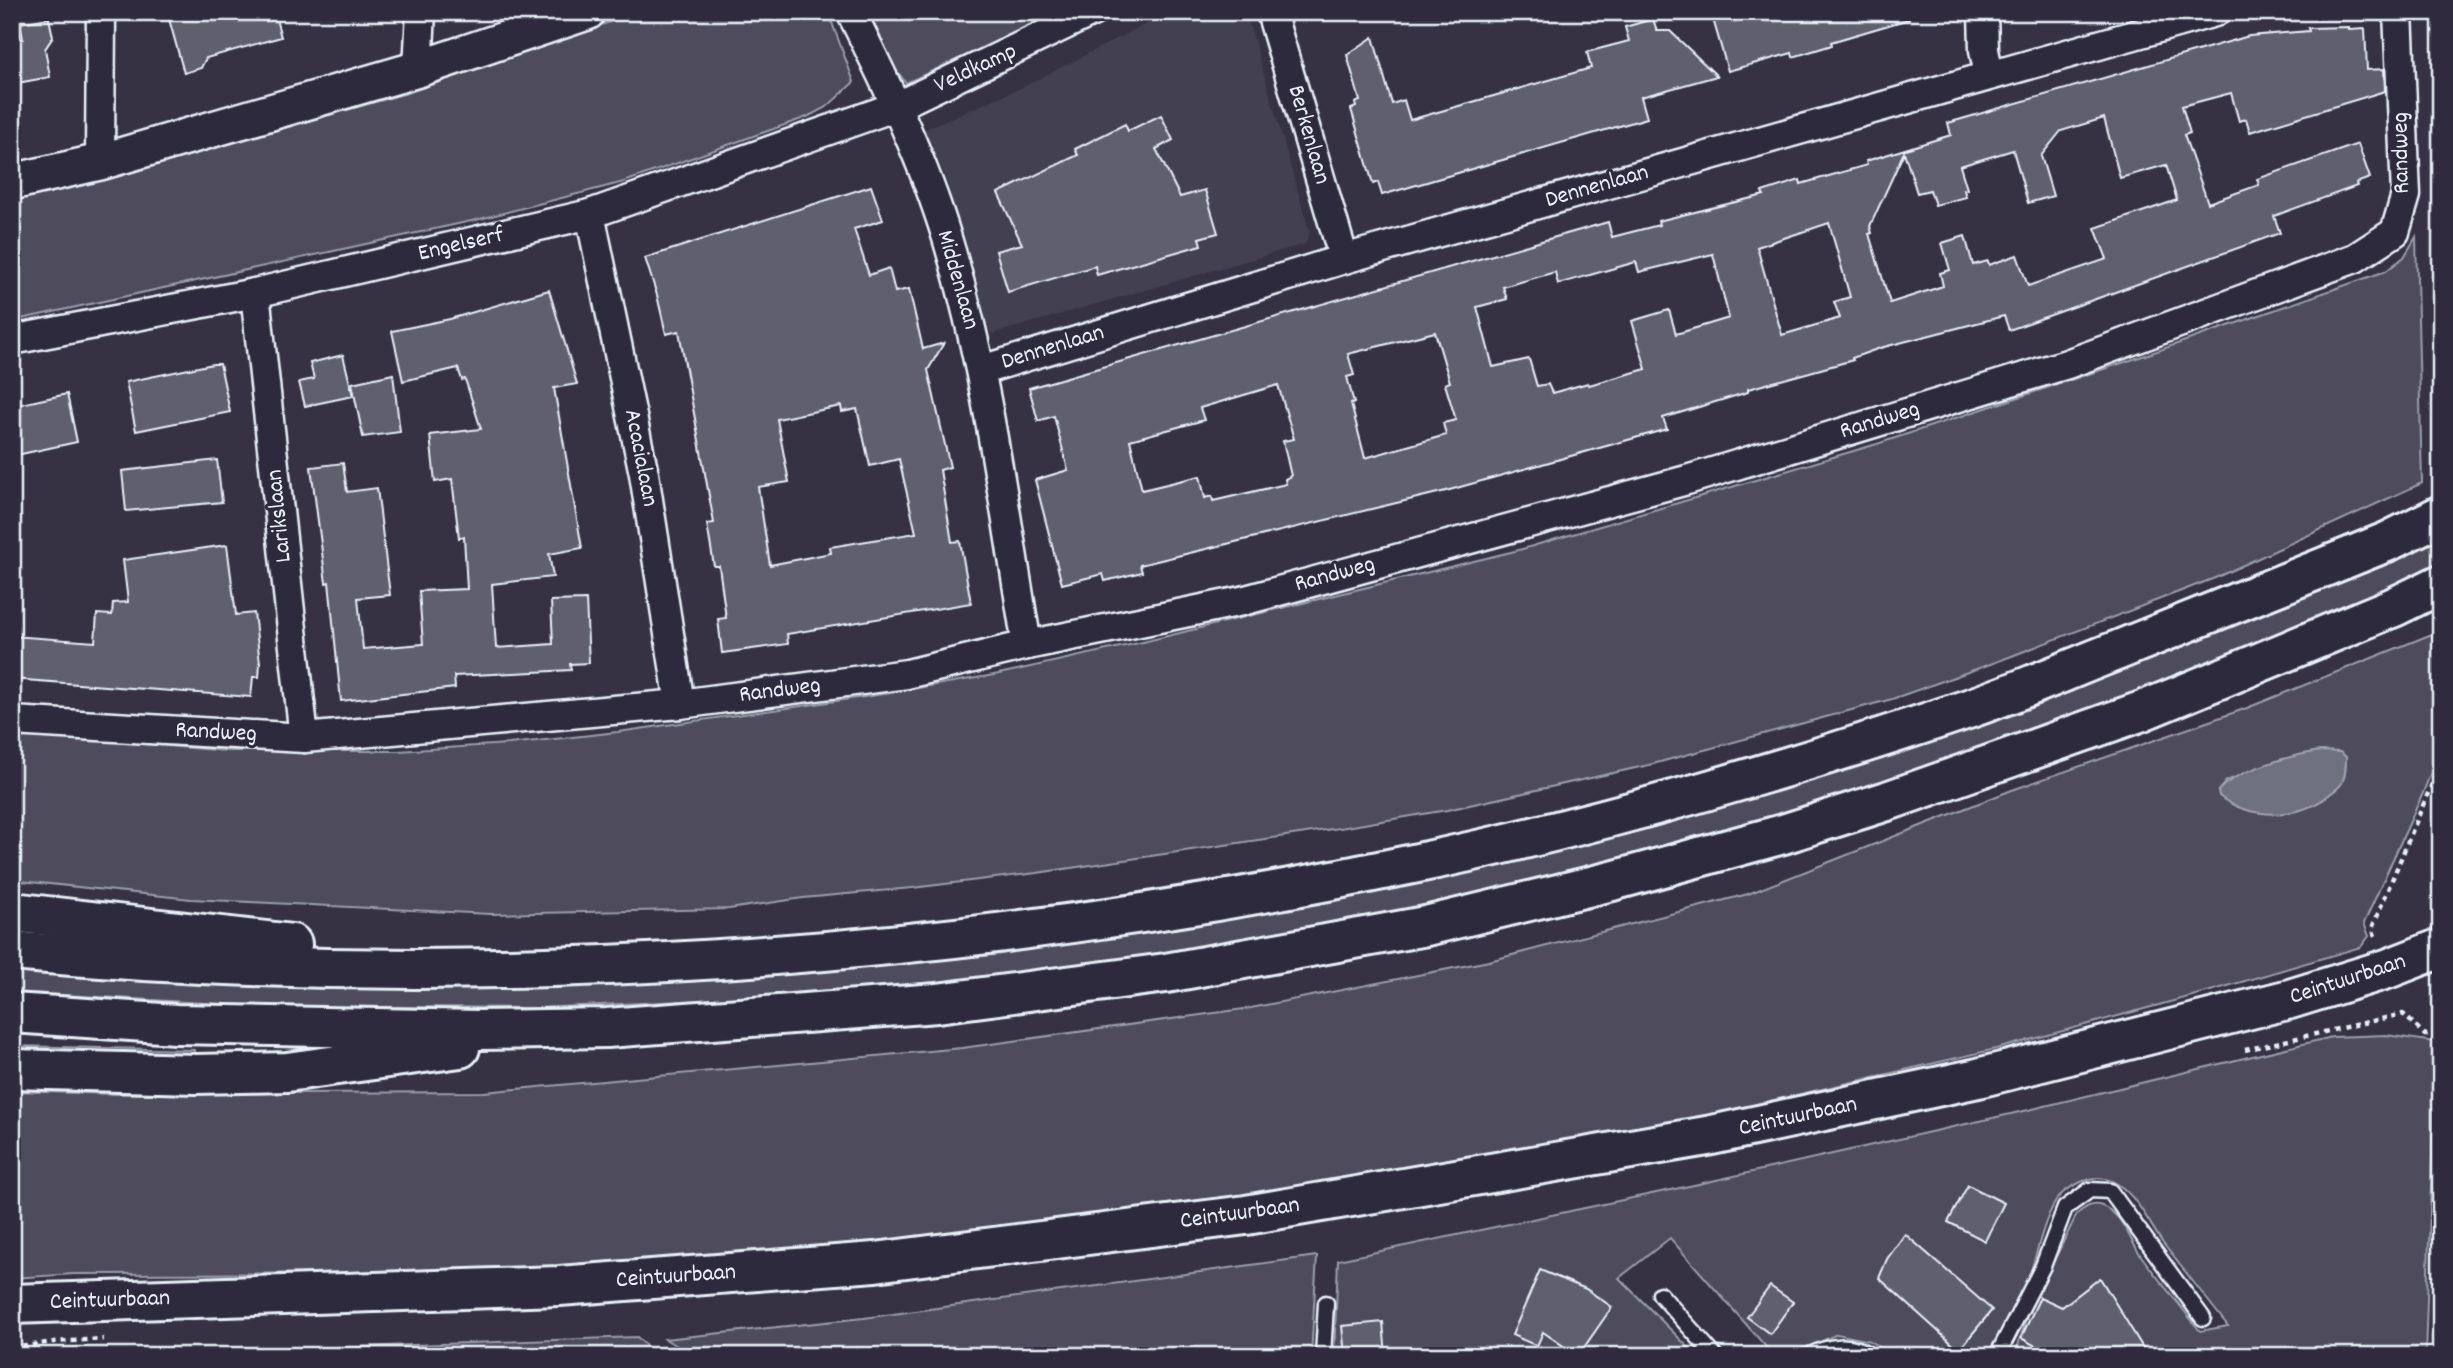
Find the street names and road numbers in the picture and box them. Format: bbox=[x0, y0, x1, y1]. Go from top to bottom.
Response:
street label: Veldkamp bbox=[929, 35, 1023, 103]
street label: Berkenlaan bbox=[1278, 81, 1338, 189]
street label: Randweg bbox=[2384, 112, 2420, 194]
street label: Dennenlaan bbox=[1541, 156, 1653, 218]
street label: Engelserf bbox=[415, 219, 508, 271]
street label: Middenlaan bbox=[927, 226, 987, 334]
street label: Dennenlaan bbox=[997, 316, 1109, 380]
street label: Randweg bbox=[1836, 393, 1924, 449]
street label: Acacialaan bbox=[614, 406, 666, 510]
street label: Larikslaan bbox=[258, 468, 302, 564]
street label: Randweg bbox=[1291, 548, 1379, 602]
street label: Randweg bbox=[737, 669, 823, 713]
street label: Randweg bbox=[174, 714, 258, 752]
street label: Ceintuurbaan bbox=[2286, 945, 2410, 1015]
street label: Ceintuurbaan bbox=[1736, 1088, 1860, 1146]
street label: Ceintuurbaan bbox=[1178, 1189, 1302, 1239]
street label: Ceintuurbaan bbox=[615, 1256, 737, 1298]
street label: Ceintuurbaan bbox=[49, 1282, 171, 1320]

